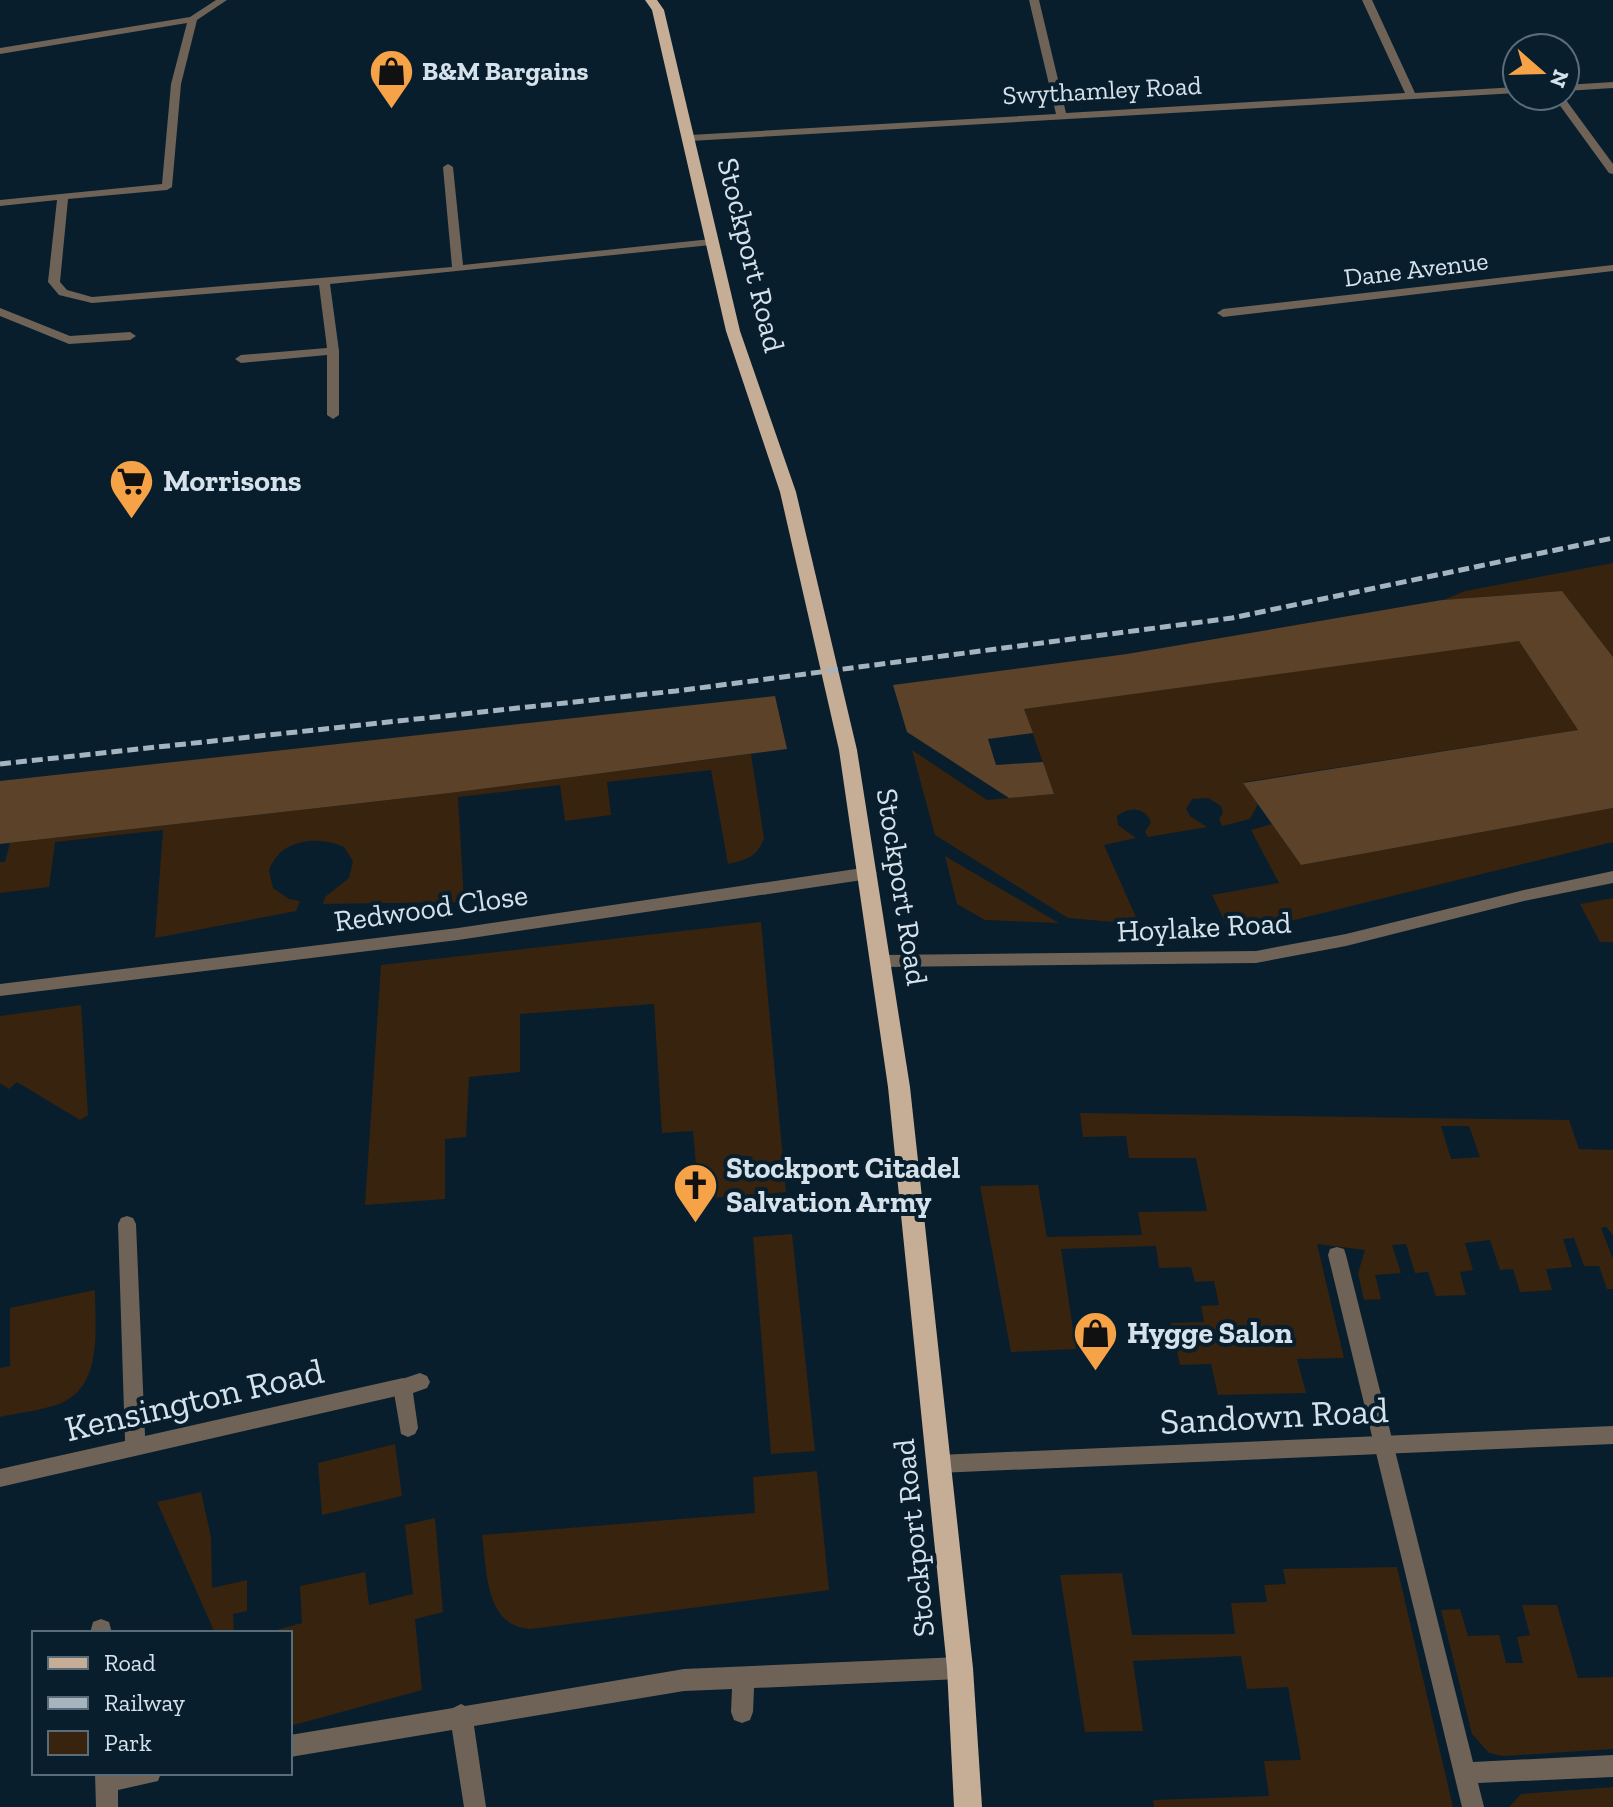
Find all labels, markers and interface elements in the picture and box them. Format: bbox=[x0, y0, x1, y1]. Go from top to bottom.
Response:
north arrow bbox=[1501, 32, 1581, 112]
shop icon: B&M Bargains bbox=[367, 47, 415, 110]
place label: B&M Bargains bbox=[422, 55, 589, 87]
text: N bbox=[1544, 66, 1575, 91]
street label: Swythamley Road bbox=[1002, 69, 1202, 111]
street label: Stockport Road bbox=[709, 154, 793, 356]
street label: Dane Avenue bbox=[1342, 244, 1490, 294]
supermarket icon: Morrisons bbox=[108, 457, 156, 520]
place label: Morrisons bbox=[163, 463, 302, 499]
street label: Stockport Road bbox=[869, 786, 935, 989]
street label: Redwood Close bbox=[332, 877, 530, 939]
street label: Hoylake Road bbox=[1116, 904, 1293, 950]
place label: Stockport Citadel Salvation Army bbox=[726, 1150, 961, 1220]
church icon: Stockport Citadel Salvation Army bbox=[671, 1161, 719, 1224]
shop icon: Hygge Salon bbox=[1072, 1309, 1120, 1372]
place label: Hygge Salon bbox=[1127, 1315, 1293, 1351]
street label: Kensington Road bbox=[61, 1349, 328, 1450]
street label: Sandown Road bbox=[1159, 1388, 1390, 1443]
street label: Stockport Road bbox=[886, 1437, 942, 1639]
legend bbox=[32, 1631, 292, 1775]
text: Road bbox=[104, 1648, 156, 1677]
text: Railway bbox=[104, 1688, 186, 1717]
text: Park bbox=[104, 1728, 152, 1757]

